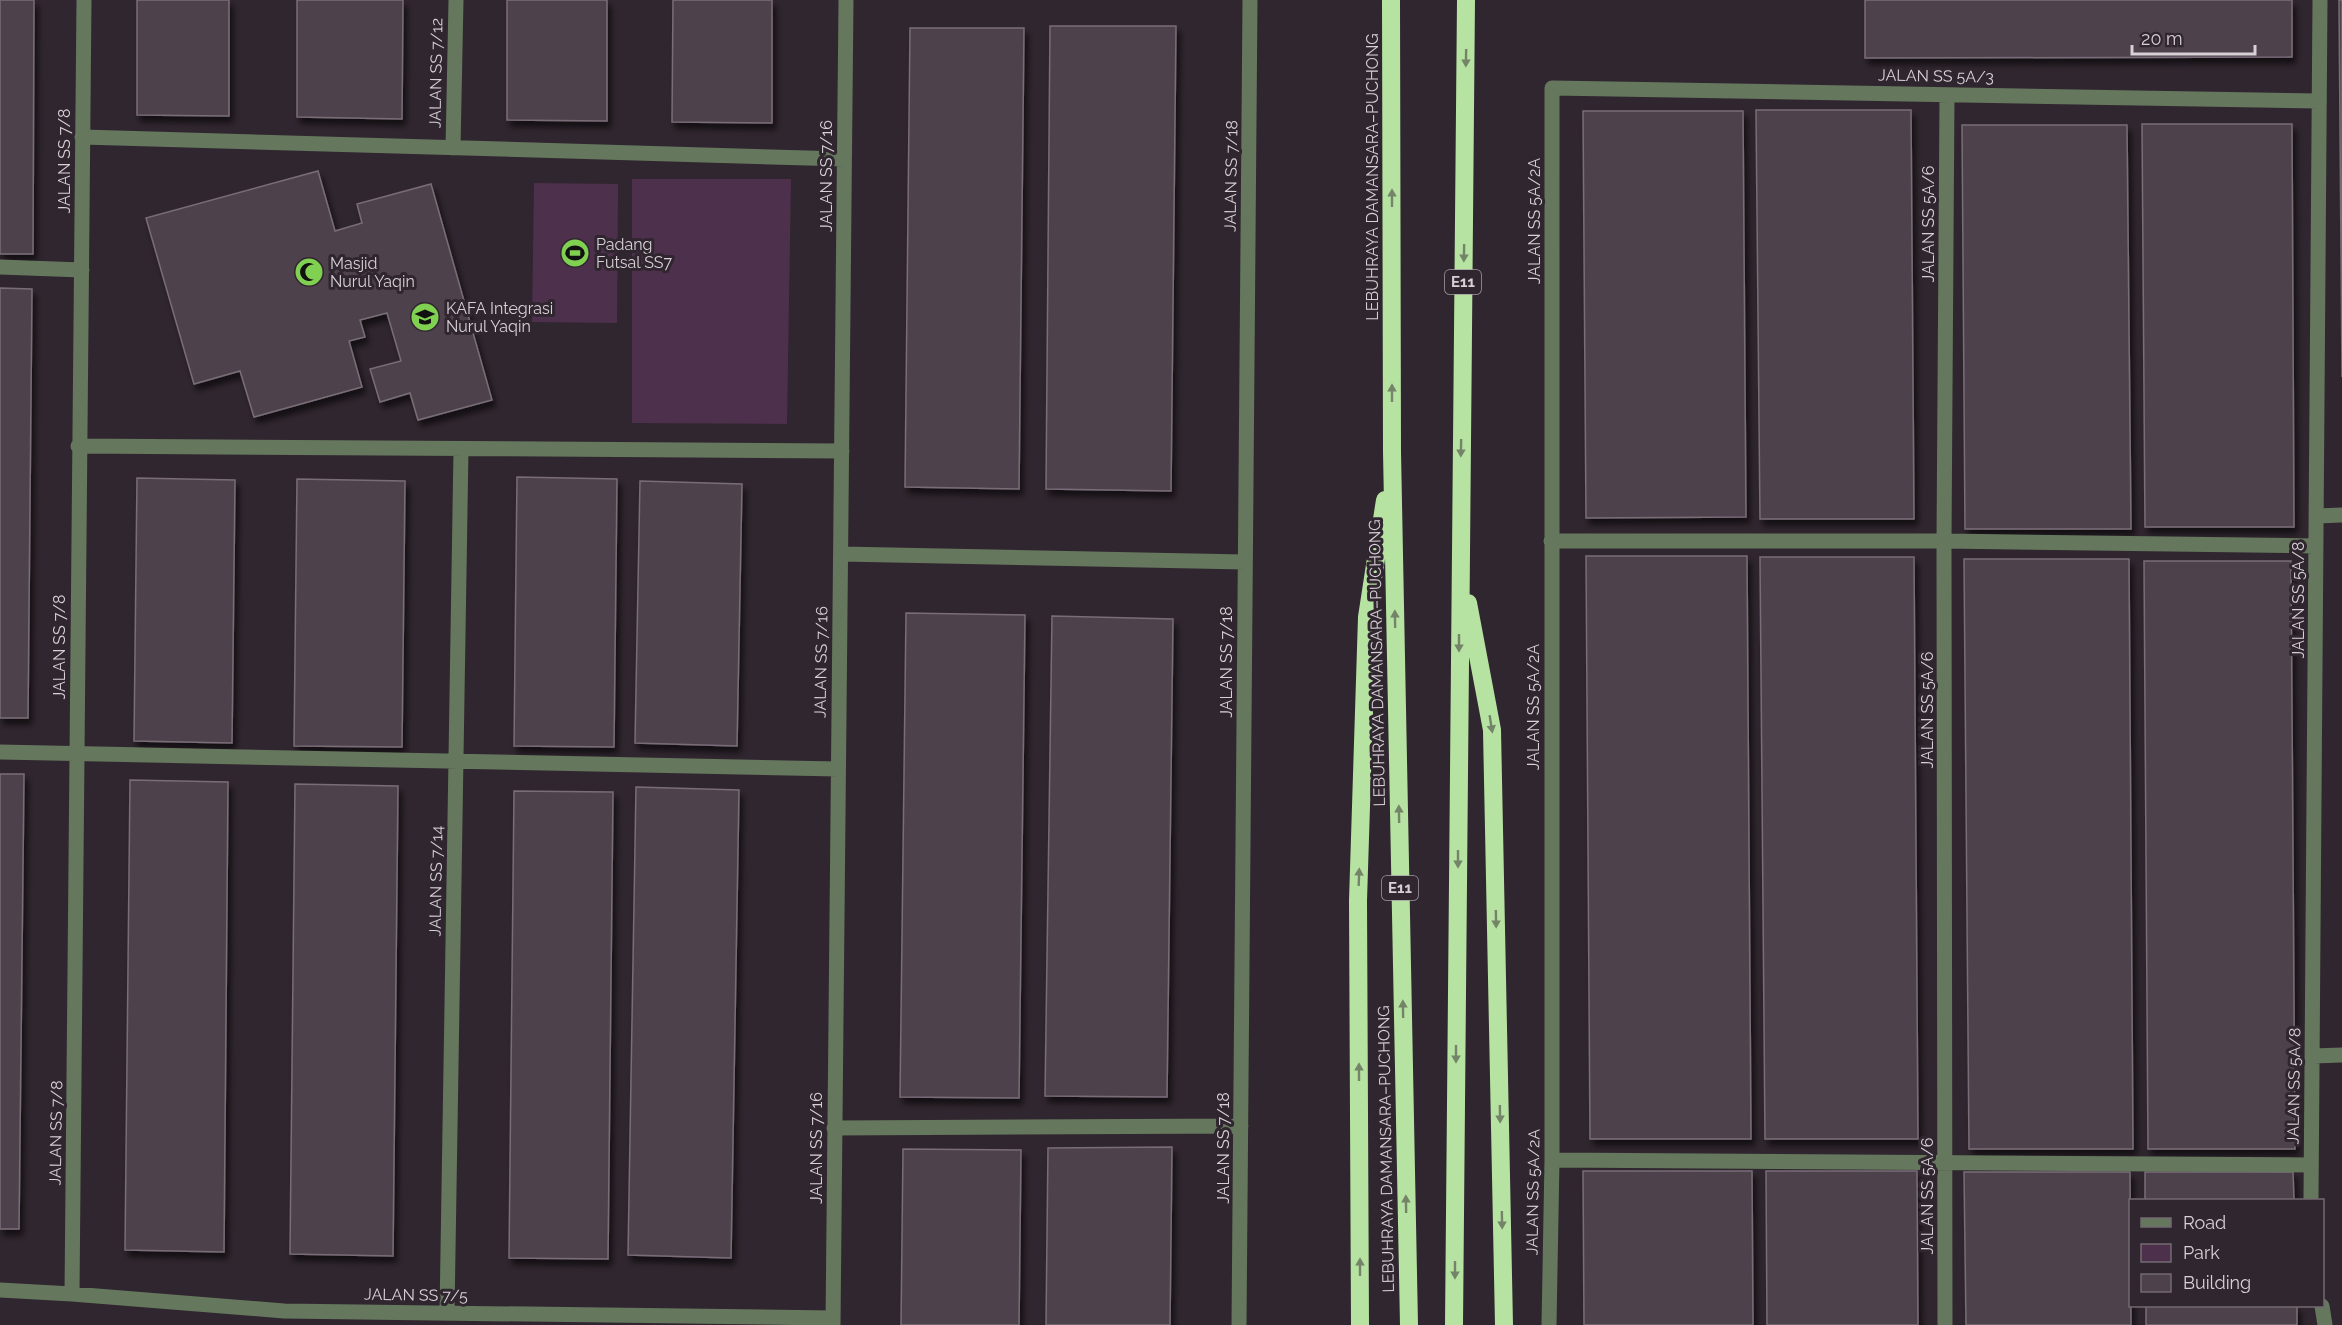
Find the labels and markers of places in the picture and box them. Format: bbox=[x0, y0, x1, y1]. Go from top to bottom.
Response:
place label: Padang Futsal SS7 bbox=[596, 235, 673, 272]
sports icon: Padang Futsal SS7 bbox=[559, 237, 591, 269]
place label: Masjid Nurul Yaqin bbox=[330, 254, 415, 291]
mosque icon: Masjid Nurul Yaqin bbox=[293, 256, 325, 288]
place label: KAFA Integrasi Nurul Yaqin bbox=[446, 299, 553, 336]
school or university icon: KAFA Integrasi Nurul Yaqin bbox=[409, 301, 441, 333]

